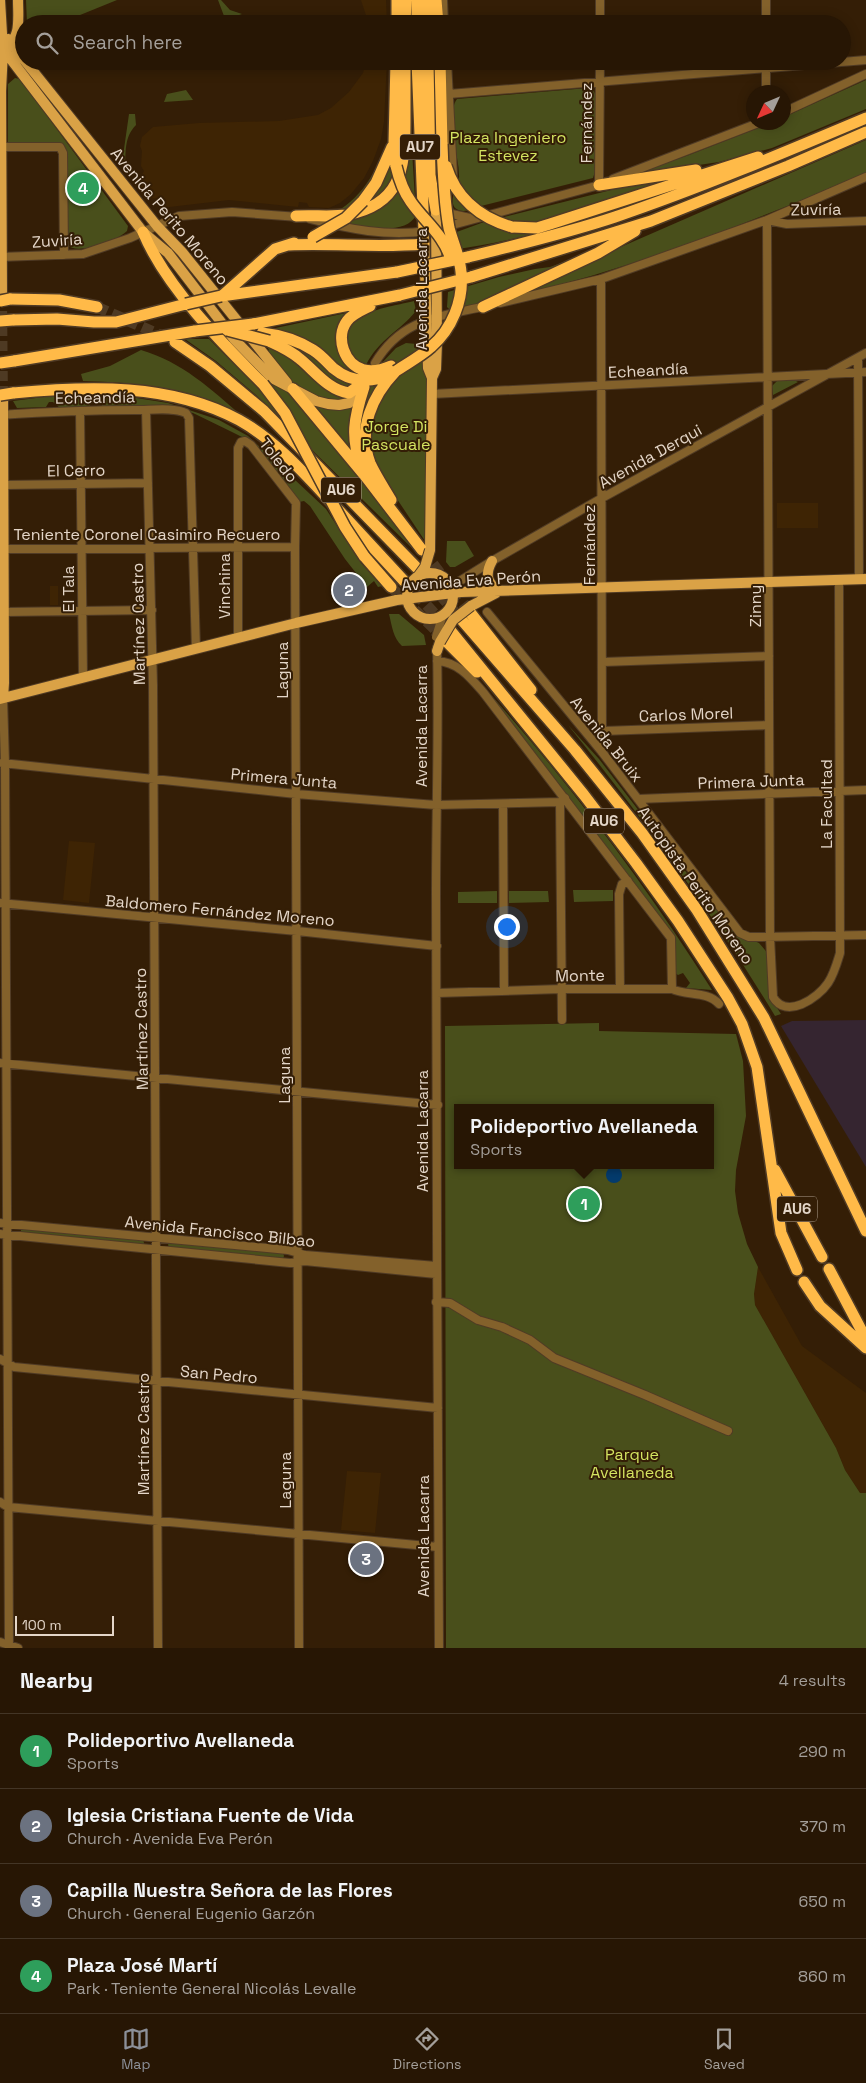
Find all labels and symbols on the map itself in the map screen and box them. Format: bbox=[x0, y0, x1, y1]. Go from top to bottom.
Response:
street label: Fernández bbox=[576, 83, 597, 163]
north arrow bbox=[746, 85, 791, 130]
park label: Plaza Ingeniero Estevez bbox=[450, 127, 566, 166]
road number: AU7 bbox=[400, 134, 440, 160]
street label: Avenida Perito Moreno bbox=[106, 143, 233, 289]
pin: 4 bbox=[67, 169, 99, 207]
street label: Zuviría bbox=[791, 199, 842, 220]
street label: Zuviría bbox=[31, 228, 83, 253]
street label: Avenida Lacarra bbox=[411, 228, 432, 350]
street label: Echeandía bbox=[607, 358, 689, 383]
street label: Echeandía bbox=[55, 386, 135, 409]
park label: Jorge Di Pascuale bbox=[362, 416, 430, 455]
street label: Avenida Derqui bbox=[595, 419, 706, 493]
street label: Toledo bbox=[255, 434, 303, 487]
street label: El Cerro bbox=[47, 459, 105, 482]
road number: AU6 bbox=[321, 478, 361, 502]
street label: Fernández bbox=[579, 505, 600, 585]
street label: Teniente Coronel Casimiro Recuero bbox=[13, 524, 281, 545]
street label: Vinchina bbox=[214, 553, 235, 619]
street label: Martínez Castro bbox=[127, 563, 150, 685]
street label: Avenida Eva Perón bbox=[401, 565, 542, 596]
street label: El Tala bbox=[58, 566, 79, 612]
pin: 2 bbox=[333, 571, 365, 609]
street label: Zinny bbox=[745, 585, 766, 627]
street label: Laguna bbox=[272, 642, 293, 698]
street label: Avenida Lacarra bbox=[411, 665, 432, 787]
street label: Avenida Bruix bbox=[566, 692, 648, 787]
street label: Carlos Morel bbox=[638, 702, 734, 727]
street label: La Facultad bbox=[816, 759, 837, 849]
street label: Primera Junta bbox=[230, 763, 338, 794]
street label: Primera Junta bbox=[697, 769, 805, 794]
street label: Autopista Perito Moreno bbox=[633, 802, 758, 968]
road number: AU6 bbox=[584, 808, 624, 834]
street label: Baldomero Fernández Moreno bbox=[104, 890, 336, 931]
your location bbox=[494, 914, 520, 940]
street label: Monte bbox=[555, 965, 605, 986]
street label: Martínez Castro bbox=[130, 968, 153, 1090]
street label: Laguna bbox=[274, 1047, 295, 1103]
street label: Avenida Lacarra bbox=[412, 1070, 433, 1192]
pin: 1 bbox=[568, 1185, 600, 1223]
road number: AU6 bbox=[777, 1196, 817, 1222]
street label: Avenida Francisco Bilbao bbox=[124, 1211, 316, 1252]
street label: San Pedro bbox=[179, 1361, 259, 1388]
street label: Martínez Castro bbox=[133, 1373, 154, 1495]
park label: Parque Avellaneda bbox=[590, 1444, 674, 1483]
street label: Laguna bbox=[275, 1452, 296, 1508]
street label: Avenida Lacarra bbox=[413, 1475, 434, 1597]
pin: 3 bbox=[350, 1540, 382, 1578]
scale bar bbox=[15, 1613, 114, 1636]

